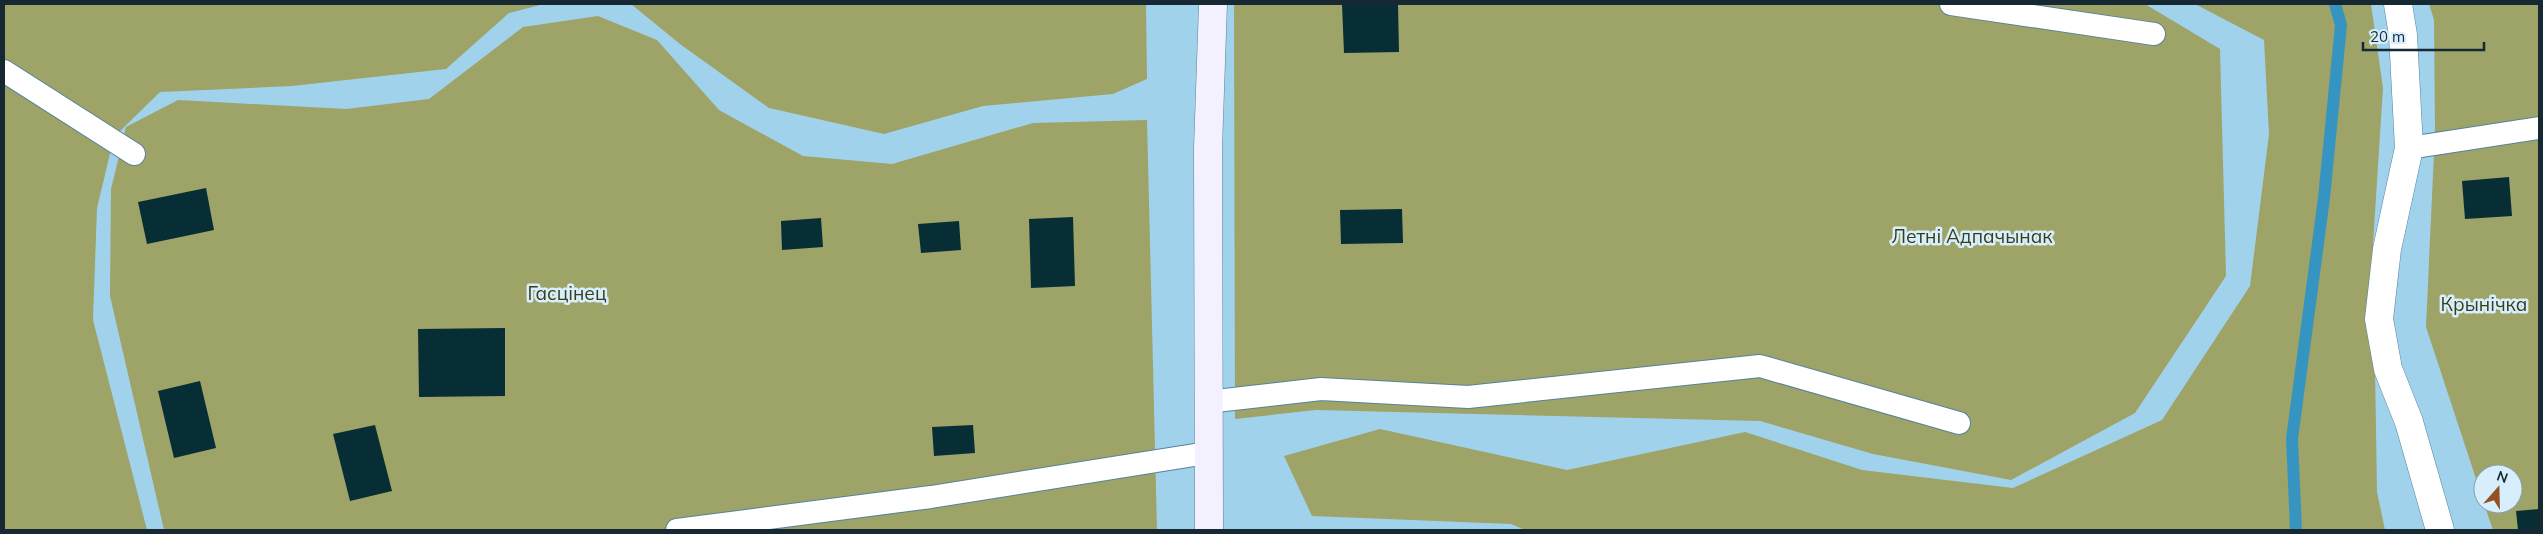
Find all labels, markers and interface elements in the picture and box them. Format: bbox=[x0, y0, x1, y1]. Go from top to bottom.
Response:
scale bar bbox=[2363, 20, 2484, 52]
text: 20 m bbox=[2370, 27, 2405, 46]
park label: Летні Адпачынак bbox=[1891, 224, 2053, 248]
park label: Гасцінец bbox=[528, 281, 607, 305]
park label: Крынічка bbox=[2441, 292, 2527, 316]
north arrow bbox=[2473, 464, 2523, 514]
text: N bbox=[2494, 467, 2510, 487]

